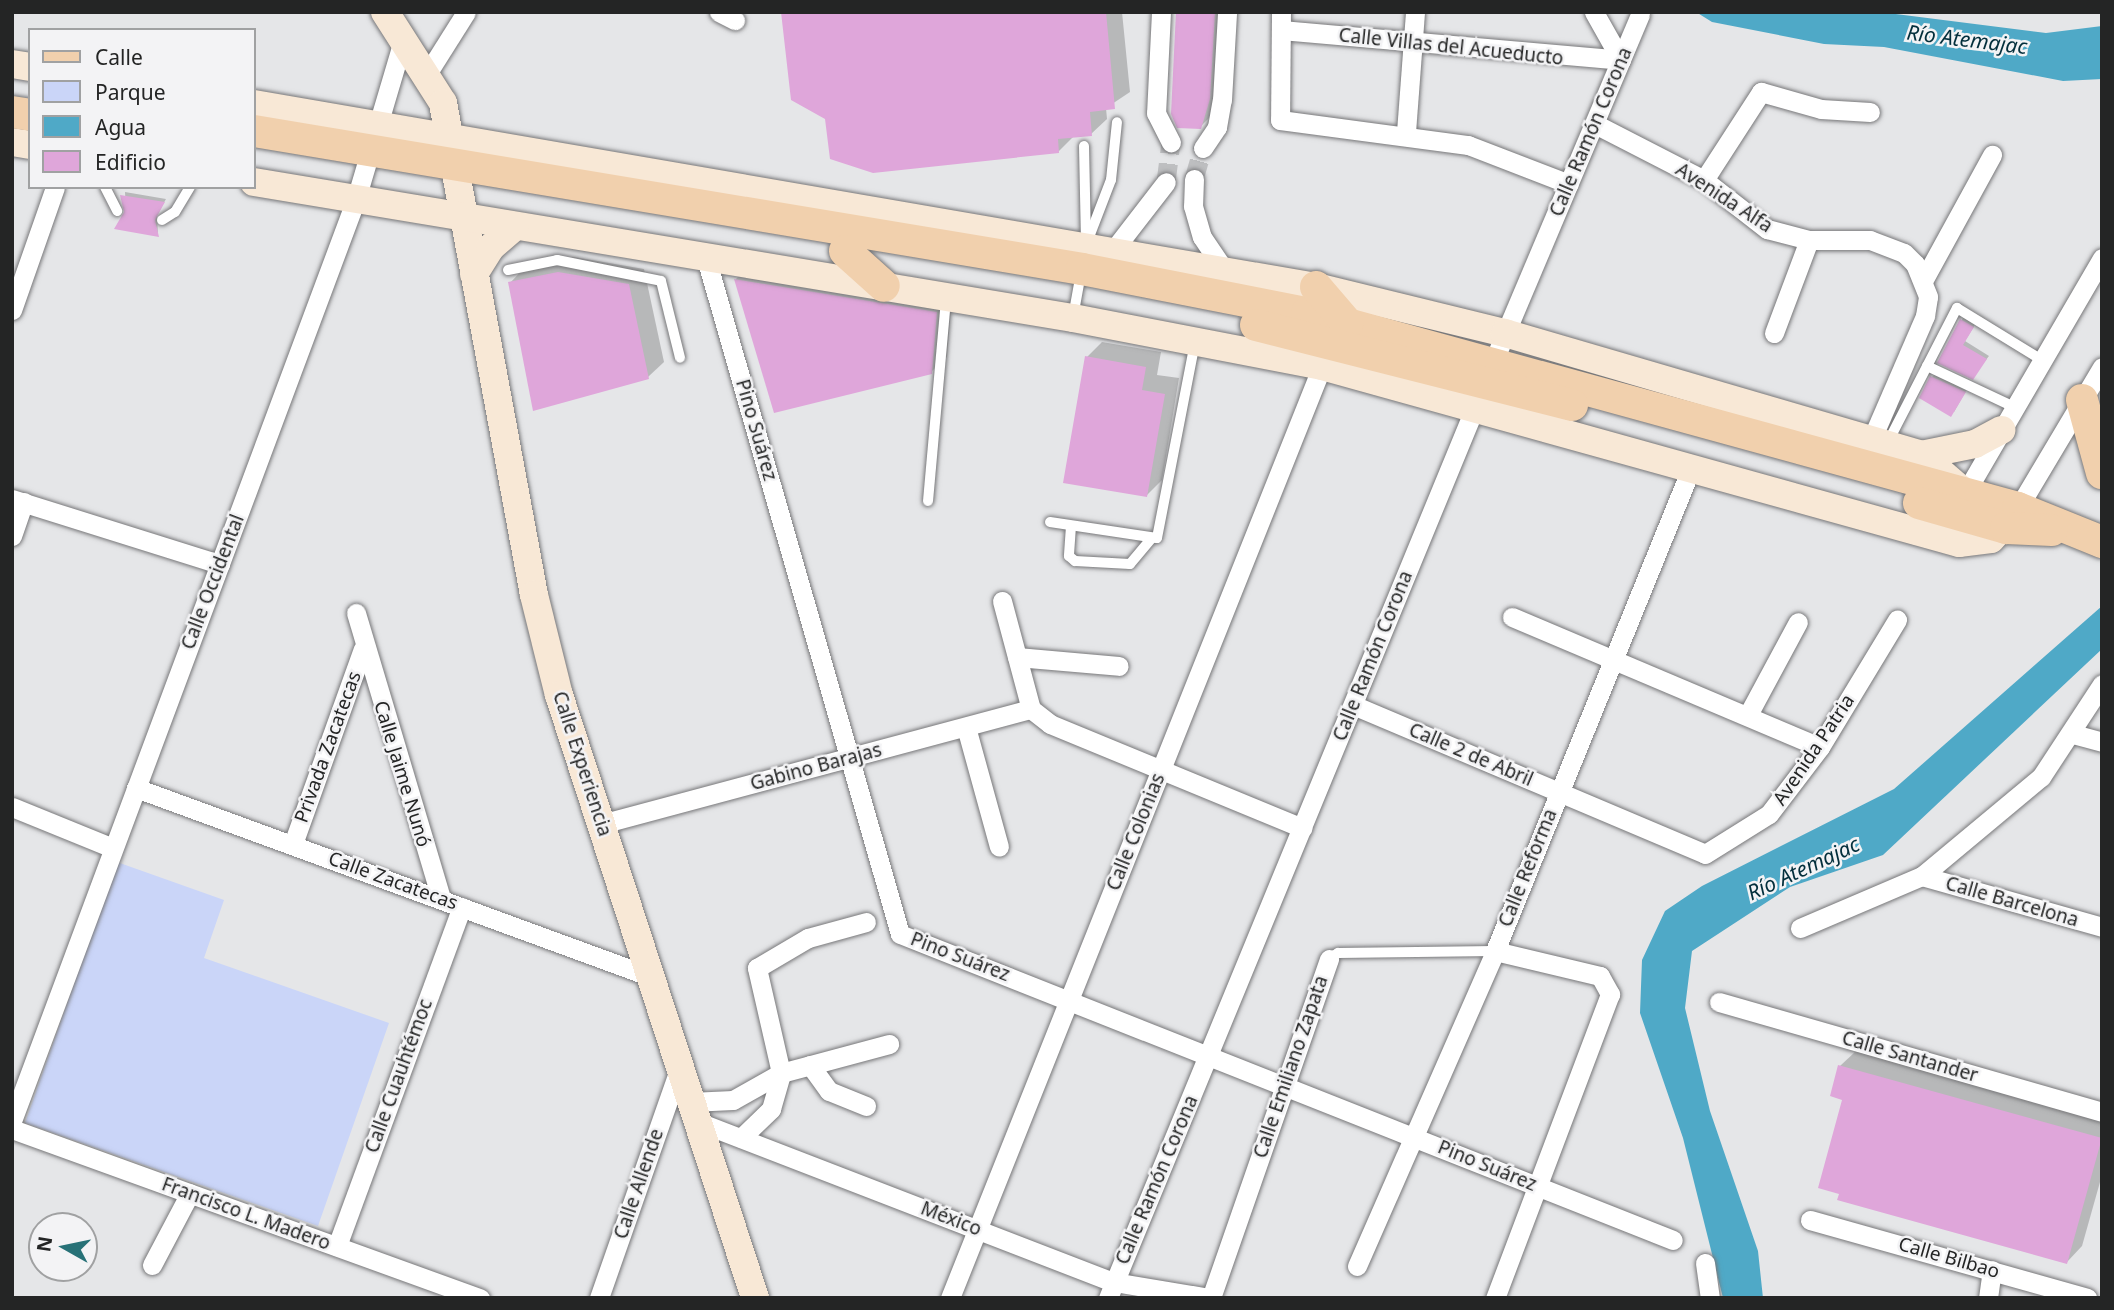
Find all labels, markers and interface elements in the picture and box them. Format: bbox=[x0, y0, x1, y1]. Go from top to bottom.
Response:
water label: Río Atemajac bbox=[1905, 19, 2029, 59]
street label: Calle Villas del Acueducto bbox=[1338, 24, 1564, 70]
legend bbox=[28, 28, 256, 189]
text: Calle bbox=[95, 43, 143, 71]
street label: Calle Ramón Corona bbox=[1545, 44, 1637, 220]
text: Parque bbox=[95, 78, 165, 106]
text: Agua bbox=[95, 113, 146, 141]
text: Edificio bbox=[95, 148, 166, 176]
street label: Avenida Alfa bbox=[1671, 158, 1777, 238]
street label: Pino Suárez bbox=[731, 377, 781, 483]
street label: Calle Occidental bbox=[177, 511, 249, 653]
street label: Calle Ramón Corona bbox=[1328, 568, 1418, 744]
street label: Privada Zacatecas bbox=[290, 668, 366, 826]
street label: Calle Experiencia bbox=[548, 689, 616, 839]
street label: Avenida Patria bbox=[1769, 690, 1859, 810]
street label: Calle Jaime Nunó bbox=[369, 698, 435, 850]
street label: Calle 2 de Abril bbox=[1405, 719, 1537, 791]
street label: Gabino Barajas bbox=[748, 739, 884, 795]
street label: Calle Colonias bbox=[1102, 770, 1170, 894]
street label: Calle Reforma bbox=[1494, 806, 1562, 930]
water label: Río Atemajac bbox=[1743, 831, 1863, 905]
street label: Calle Zacatecas bbox=[325, 847, 461, 915]
street label: Calle Barcelona bbox=[1943, 872, 2081, 932]
street label: Pino Suárez bbox=[907, 928, 1013, 986]
street label: Calle Emiliano Zapata bbox=[1249, 973, 1333, 1161]
street label: Calle Cuauhtémoc bbox=[361, 996, 437, 1156]
street label: Calle Santander bbox=[1839, 1027, 1981, 1087]
street label: Calle Ramón Corona bbox=[1111, 1092, 1203, 1268]
street label: Calle Allende bbox=[610, 1126, 668, 1242]
street label: Pino Suárez bbox=[1434, 1136, 1540, 1196]
street label: Francisco L. Madero bbox=[159, 1173, 333, 1255]
street label: México bbox=[917, 1197, 985, 1241]
north arrow bbox=[28, 1212, 98, 1282]
street label: Calle Bilbao bbox=[1896, 1233, 2002, 1283]
text: N bbox=[30, 1234, 58, 1254]

